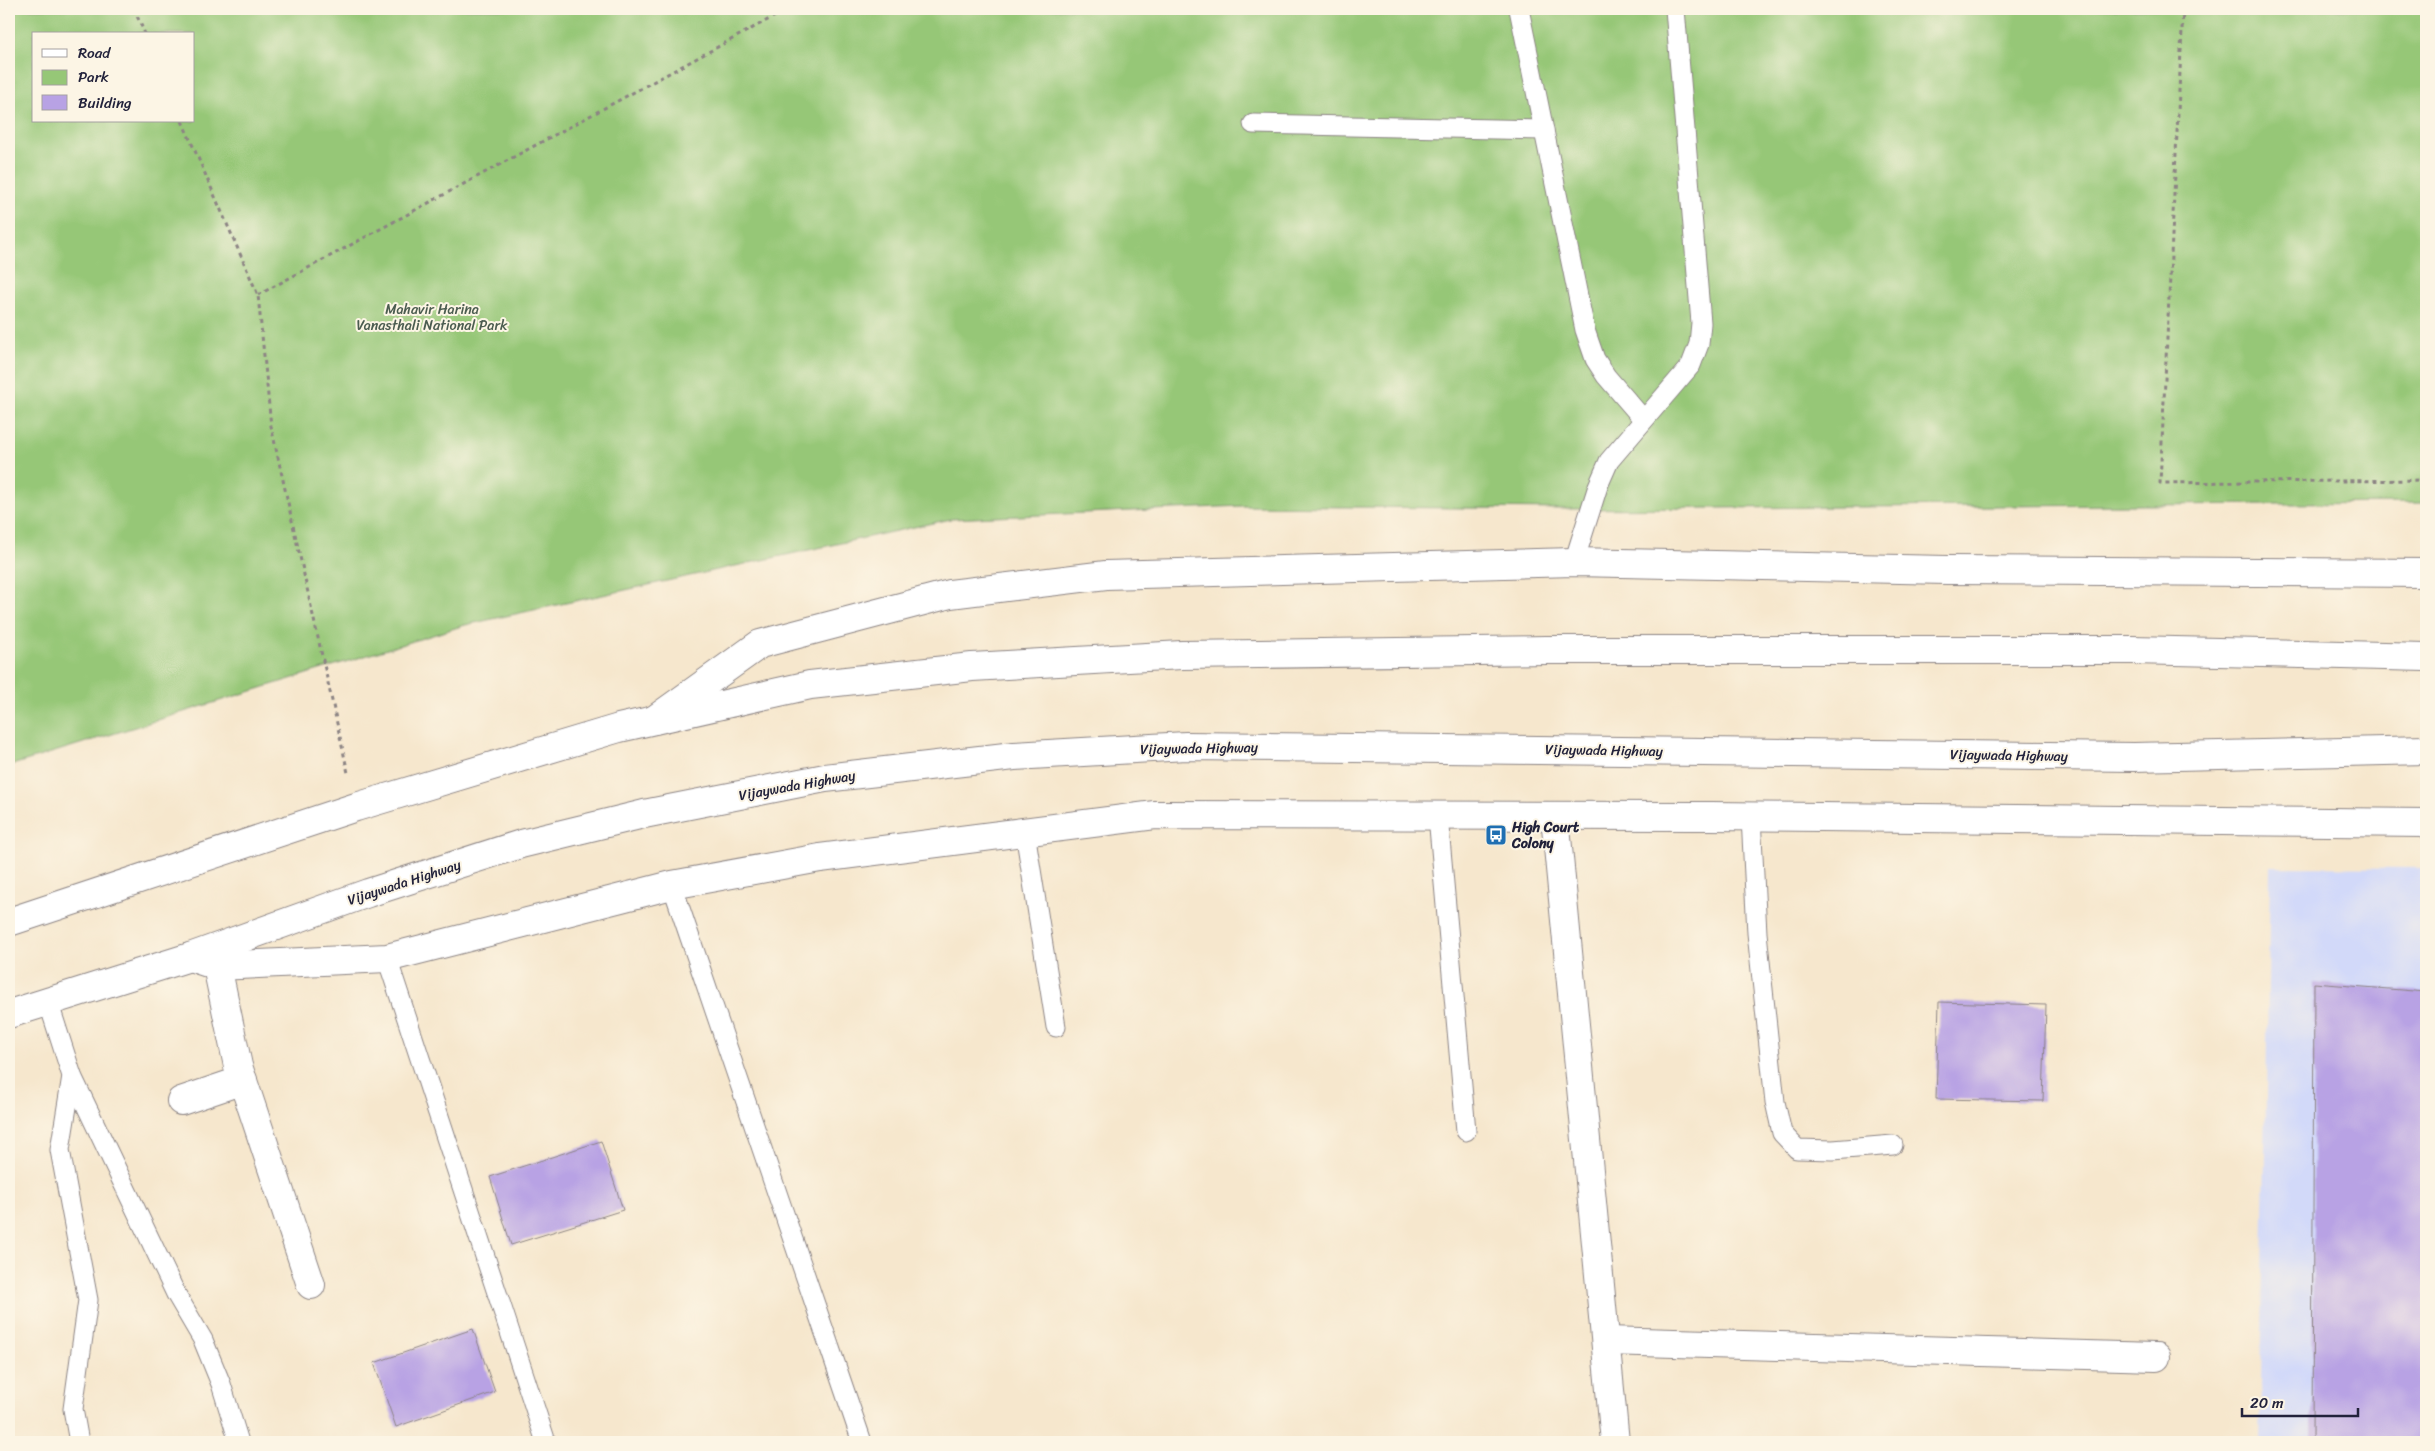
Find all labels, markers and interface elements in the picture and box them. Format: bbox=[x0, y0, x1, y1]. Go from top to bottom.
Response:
legend bbox=[32, 32, 195, 122]
text: Road bbox=[78, 40, 111, 66]
text: Park bbox=[78, 64, 109, 90]
text: Building bbox=[78, 90, 132, 116]
park label: Mahavir Harina Vanasthali National Park bbox=[356, 297, 508, 338]
street label: Vijaywada Highway bbox=[1140, 735, 1259, 762]
street label: Vijaywada Highway bbox=[1545, 737, 1664, 764]
street label: Vijaywada Highway bbox=[1950, 742, 2069, 769]
street label: Vijaywada Highway bbox=[737, 763, 858, 808]
place label: High Court Colony bbox=[1511, 815, 1580, 856]
bus stop icon: High Court Colony bbox=[1484, 823, 1508, 847]
street label: Vijaywada Highway bbox=[344, 852, 465, 913]
scale bar bbox=[2242, 1386, 2359, 1418]
text: 20 m bbox=[2250, 1390, 2284, 1416]

